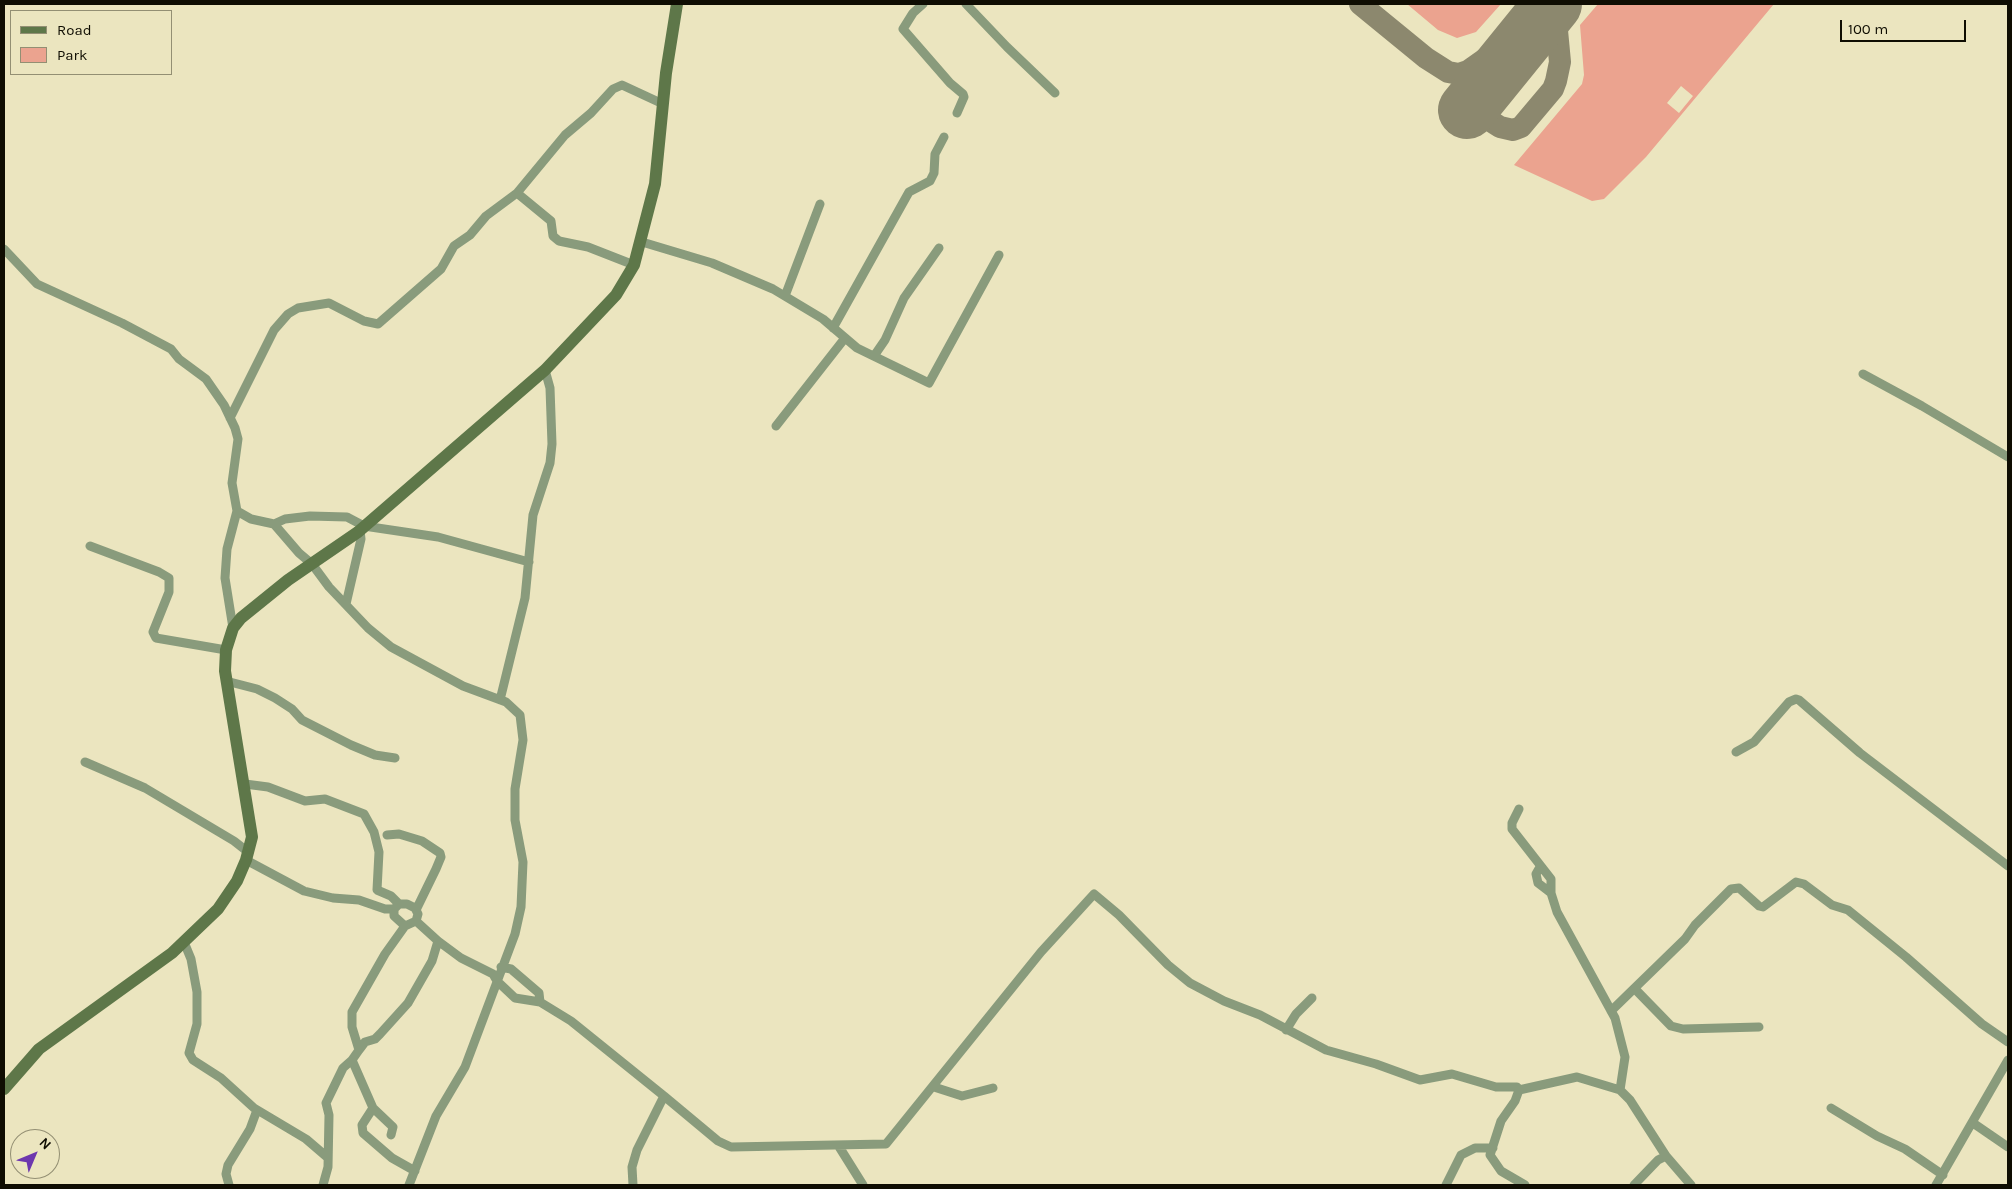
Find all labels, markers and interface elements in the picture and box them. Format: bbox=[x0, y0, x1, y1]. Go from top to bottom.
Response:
legend bbox=[10, 10, 172, 75]
scale bar bbox=[1842, 10, 1968, 42]
text: 100 m bbox=[1848, 20, 1888, 38]
text: Road bbox=[57, 21, 92, 39]
text: Park bbox=[57, 46, 87, 64]
north arrow bbox=[10, 1129, 60, 1179]
text: N bbox=[36, 1134, 55, 1153]

